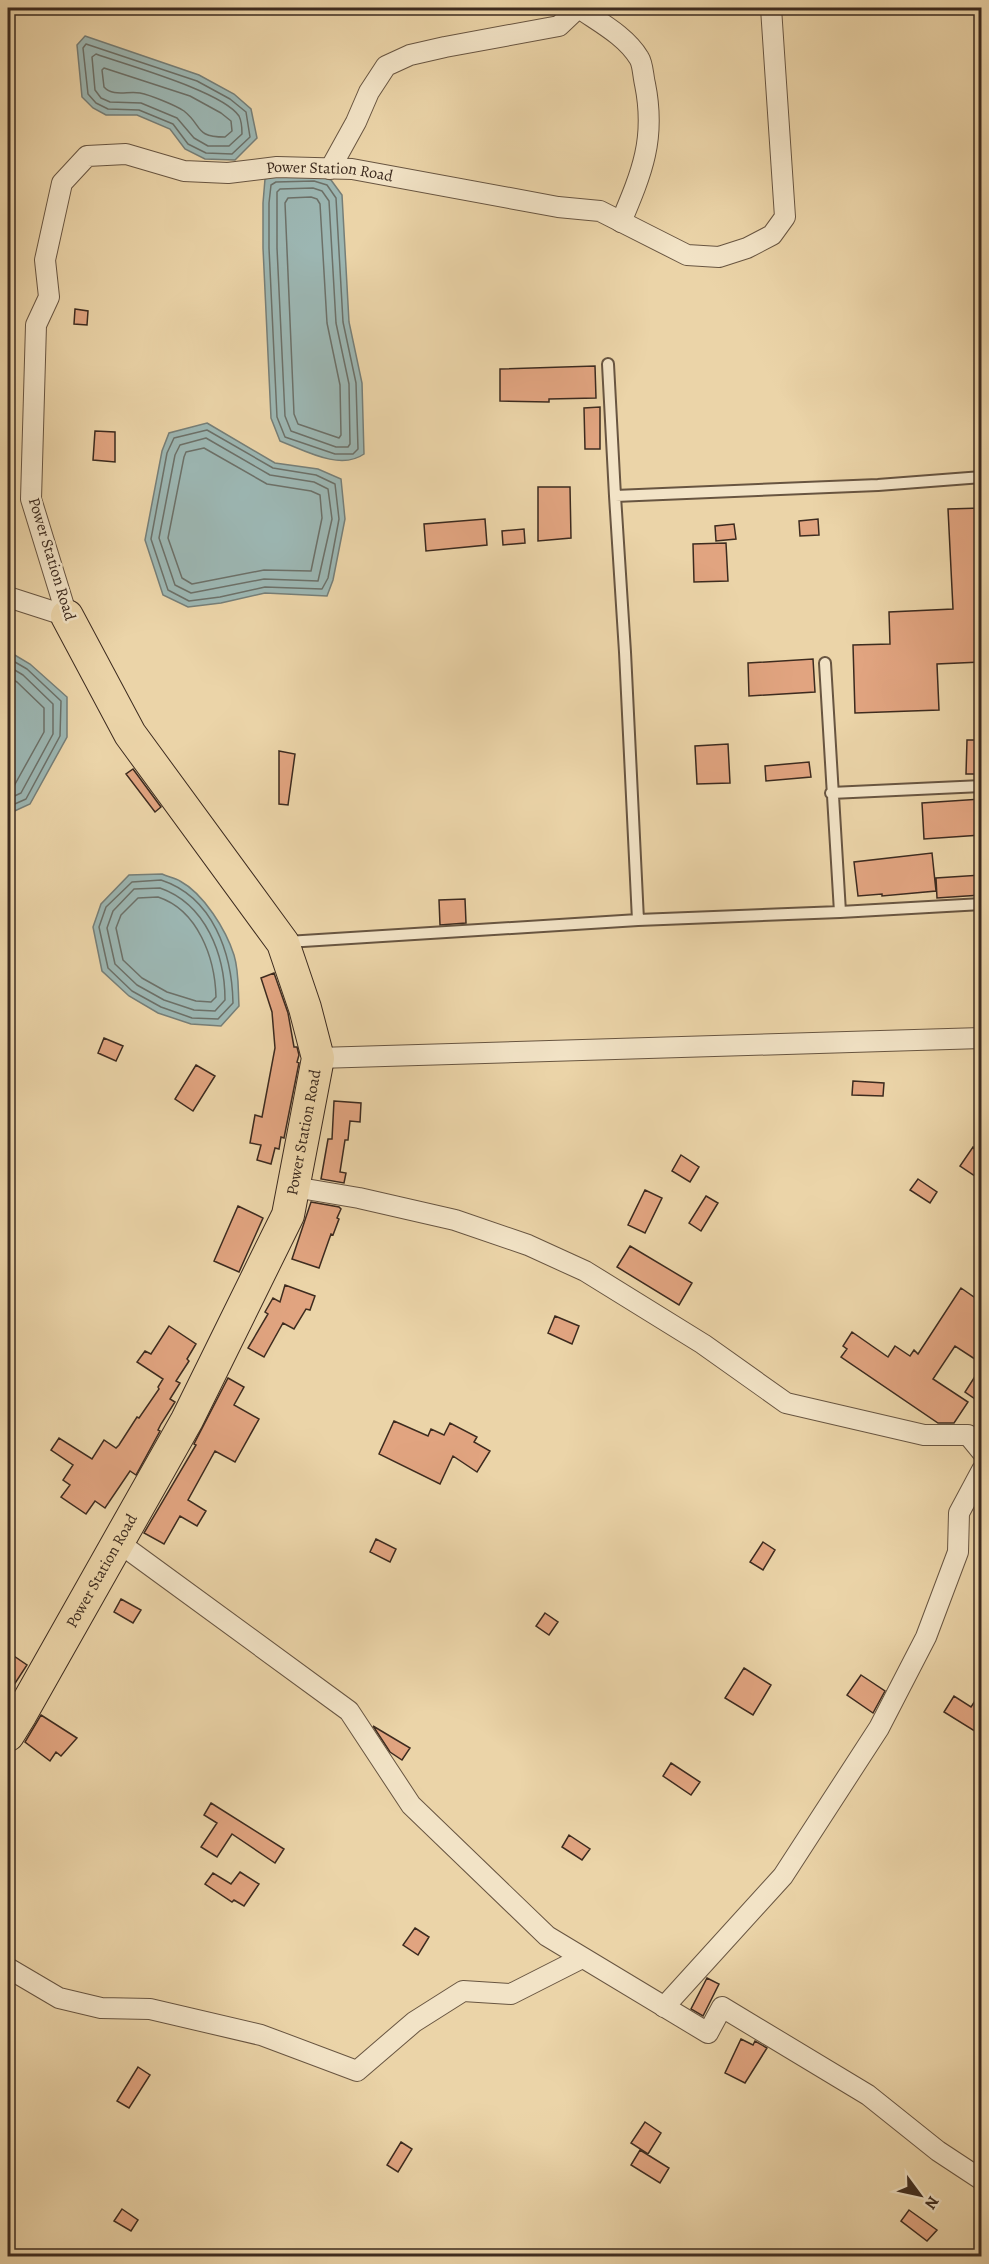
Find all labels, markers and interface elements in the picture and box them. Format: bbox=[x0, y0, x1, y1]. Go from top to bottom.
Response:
street label: Power Station Road bbox=[265, 156, 395, 187]
street label: Power Station Road bbox=[23, 495, 81, 624]
street label: Power Station Road bbox=[281, 1067, 327, 1197]
street label: Power Station Road bbox=[61, 1510, 143, 1632]
north arrow bbox=[890, 2165, 950, 2225]
text: N bbox=[919, 2192, 944, 2214]

